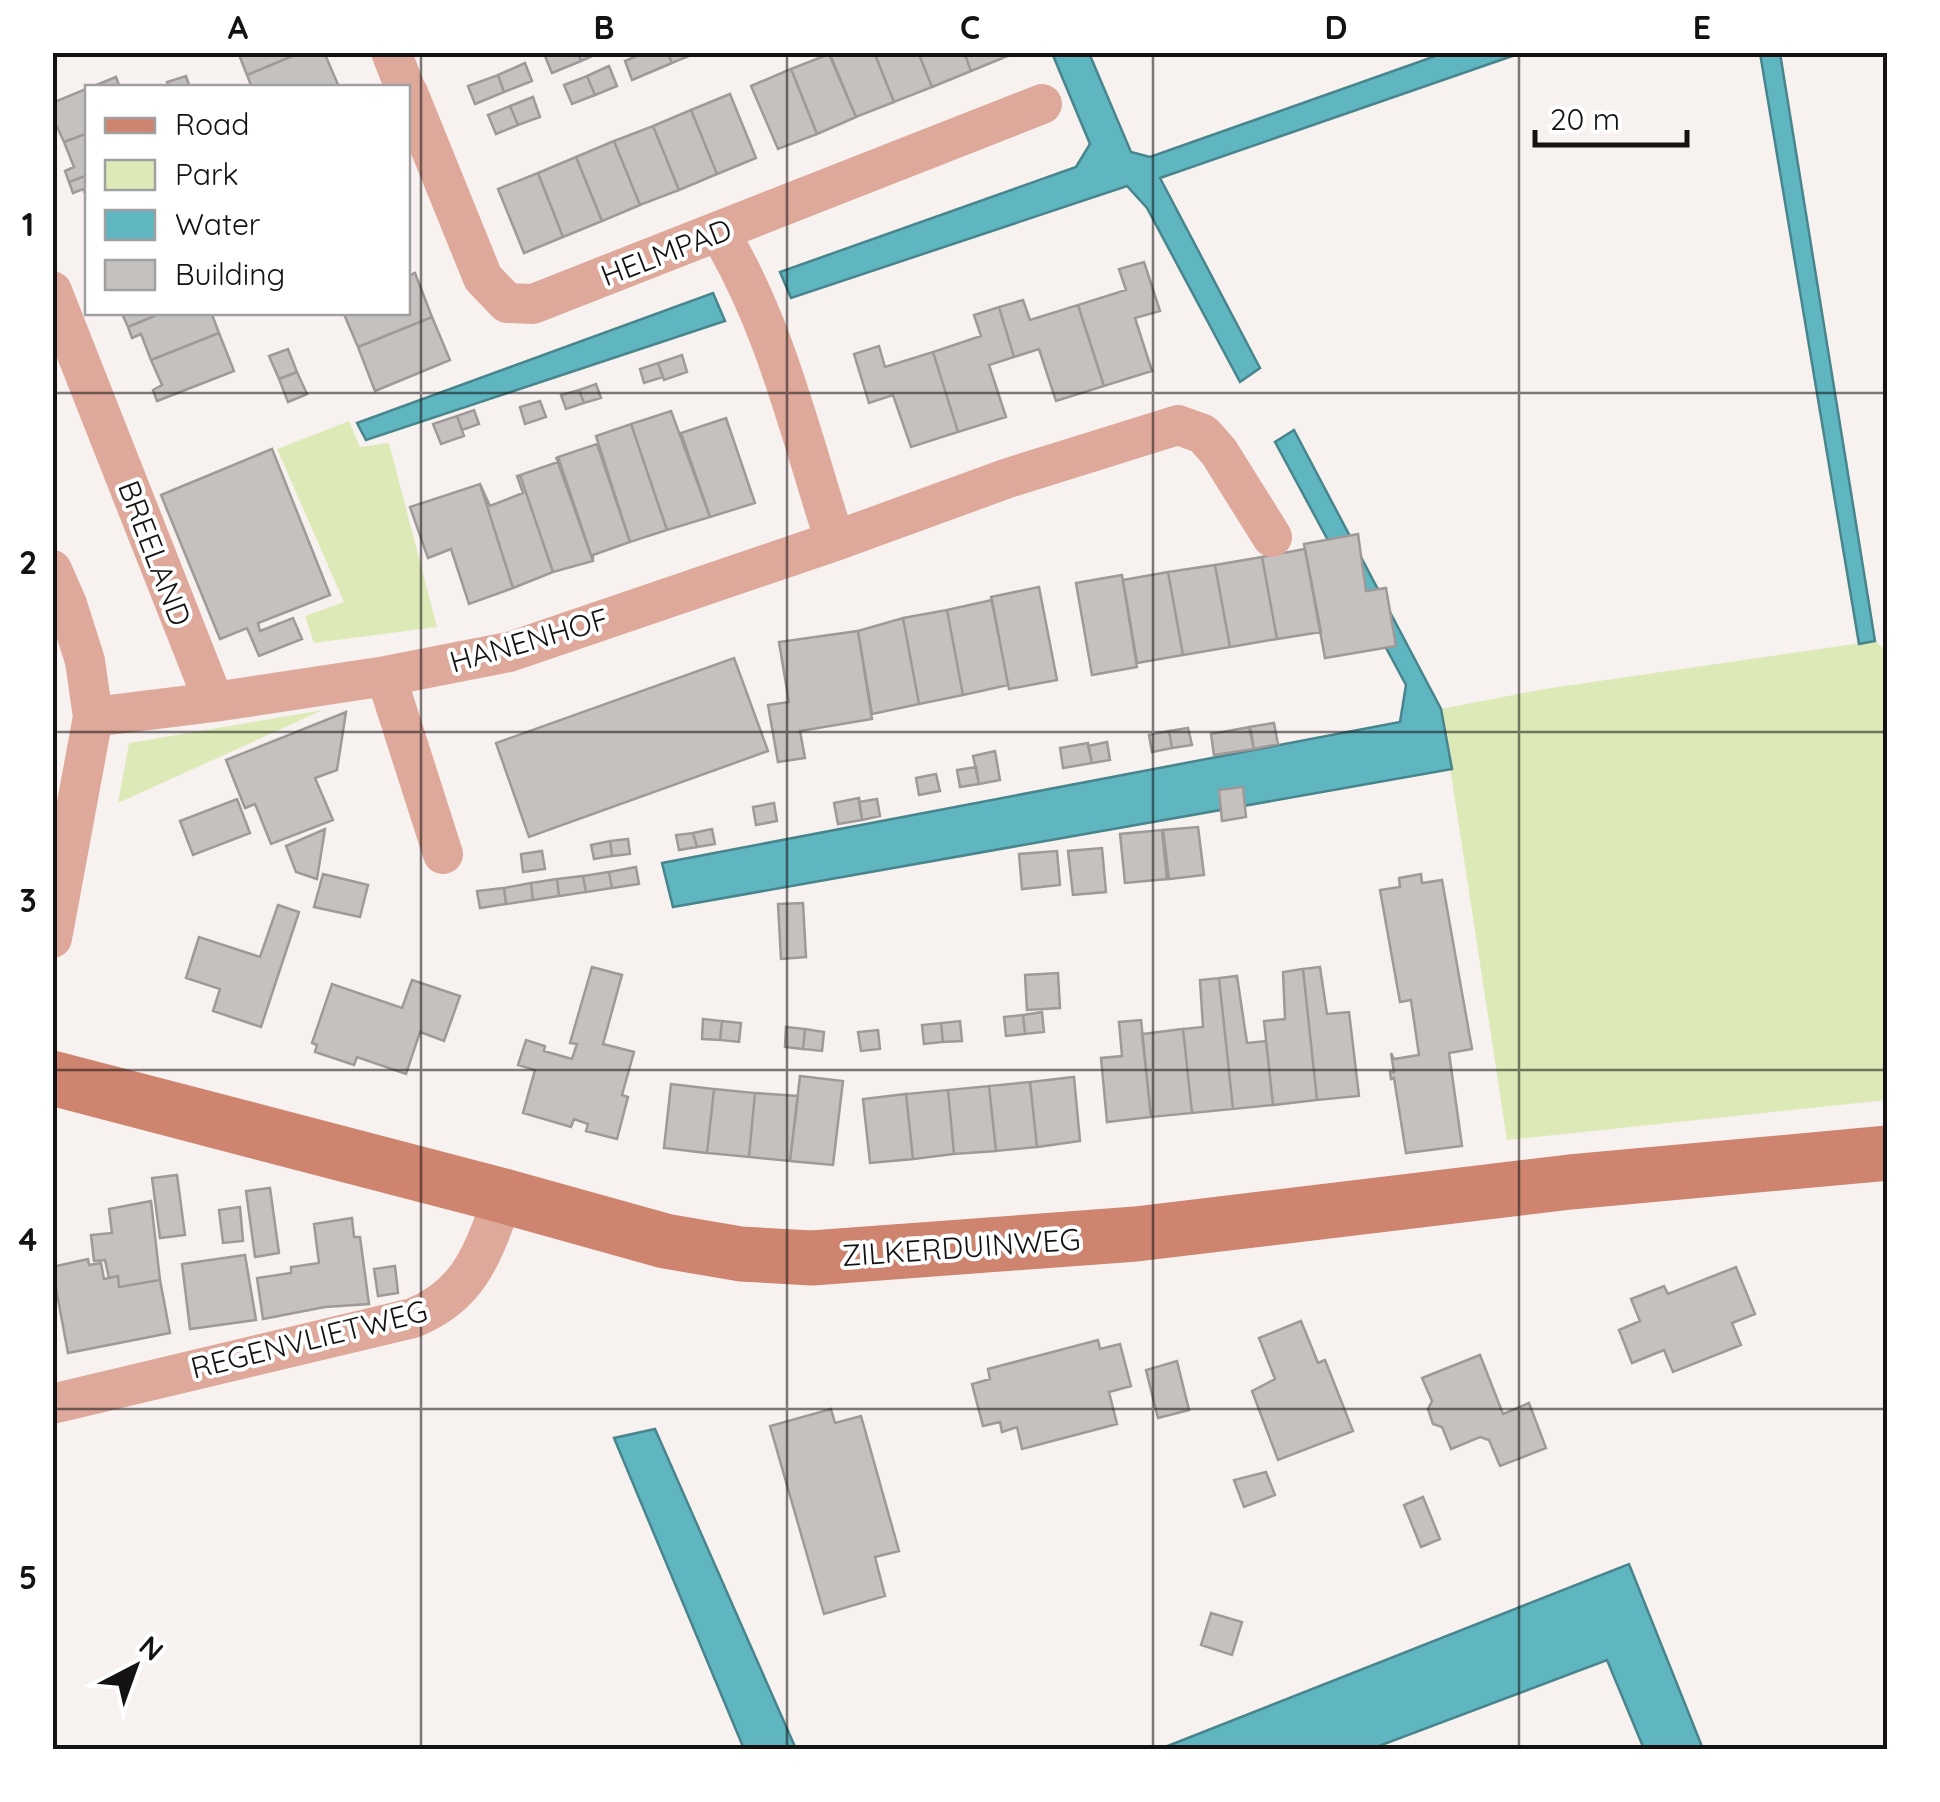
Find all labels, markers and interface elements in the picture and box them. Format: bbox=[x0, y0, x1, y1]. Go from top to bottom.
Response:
text: A bbox=[228, 7, 249, 47]
text: B bbox=[594, 7, 614, 47]
text: C bbox=[960, 7, 980, 47]
text: D bbox=[1325, 7, 1347, 47]
text: E bbox=[1693, 7, 1711, 47]
legend bbox=[85, 85, 410, 315]
scale bar bbox=[1535, 85, 1688, 147]
text: 20 m bbox=[1550, 100, 1620, 138]
text: Road bbox=[175, 105, 249, 143]
text: Park bbox=[175, 155, 239, 193]
text: 1 bbox=[22, 204, 34, 244]
text: Water bbox=[175, 205, 261, 243]
street label: HELMPAD bbox=[595, 210, 737, 294]
text: Building bbox=[175, 255, 285, 293]
street label: BREELAND bbox=[110, 475, 200, 631]
text: 2 bbox=[19, 542, 37, 582]
street label: HANENHOF bbox=[445, 599, 613, 681]
text: 3 bbox=[19, 880, 37, 920]
text: 4 bbox=[19, 1219, 38, 1259]
street label: ZILKERDUINWEG bbox=[840, 1220, 1082, 1274]
street label: REGENVLIETWEG bbox=[187, 1291, 431, 1387]
text: 5 bbox=[19, 1557, 37, 1597]
north arrow bbox=[85, 1617, 185, 1717]
text: N bbox=[132, 1628, 171, 1668]

